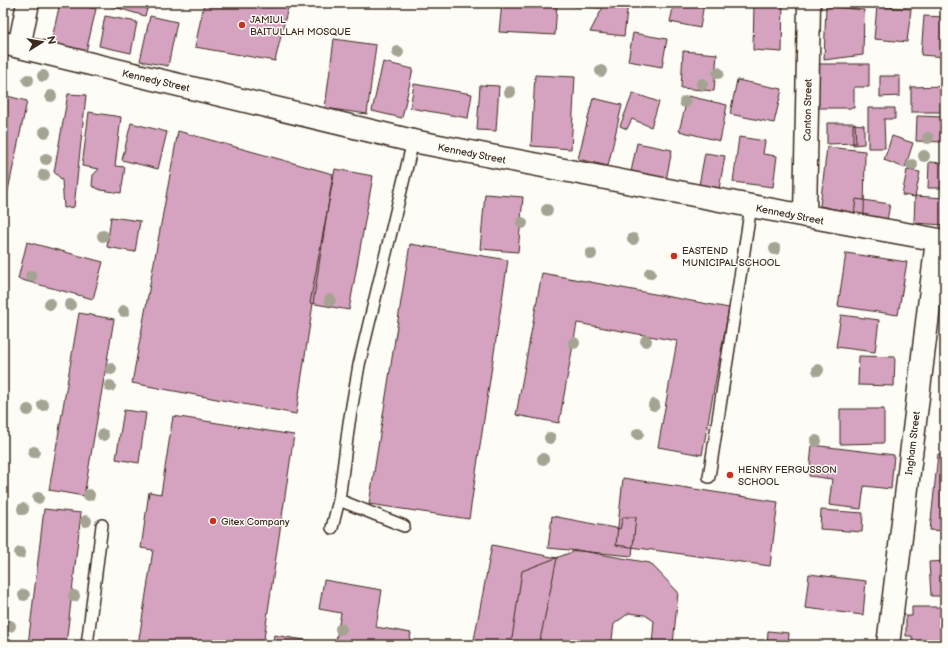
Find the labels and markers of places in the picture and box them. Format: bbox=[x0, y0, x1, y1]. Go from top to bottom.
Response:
place label: JAMIUL BAITULLAH MOSQUE bbox=[250, 14, 351, 38]
marker: JAMIUL BAITULLAH MOSQUE bbox=[237, 20, 247, 30]
place label: EASTEND MUNICIPAL SCHOOL bbox=[682, 245, 780, 269]
marker: EASTEND MUNICIPAL SCHOOL bbox=[669, 251, 679, 261]
place label: HENRY FERGUSSON SCHOOL bbox=[738, 464, 837, 488]
marker: HENRY FERGUSSON SCHOOL bbox=[725, 470, 735, 480]
marker: Gitex Company bbox=[208, 516, 218, 526]
place label: Gitex Company bbox=[221, 516, 290, 528]

